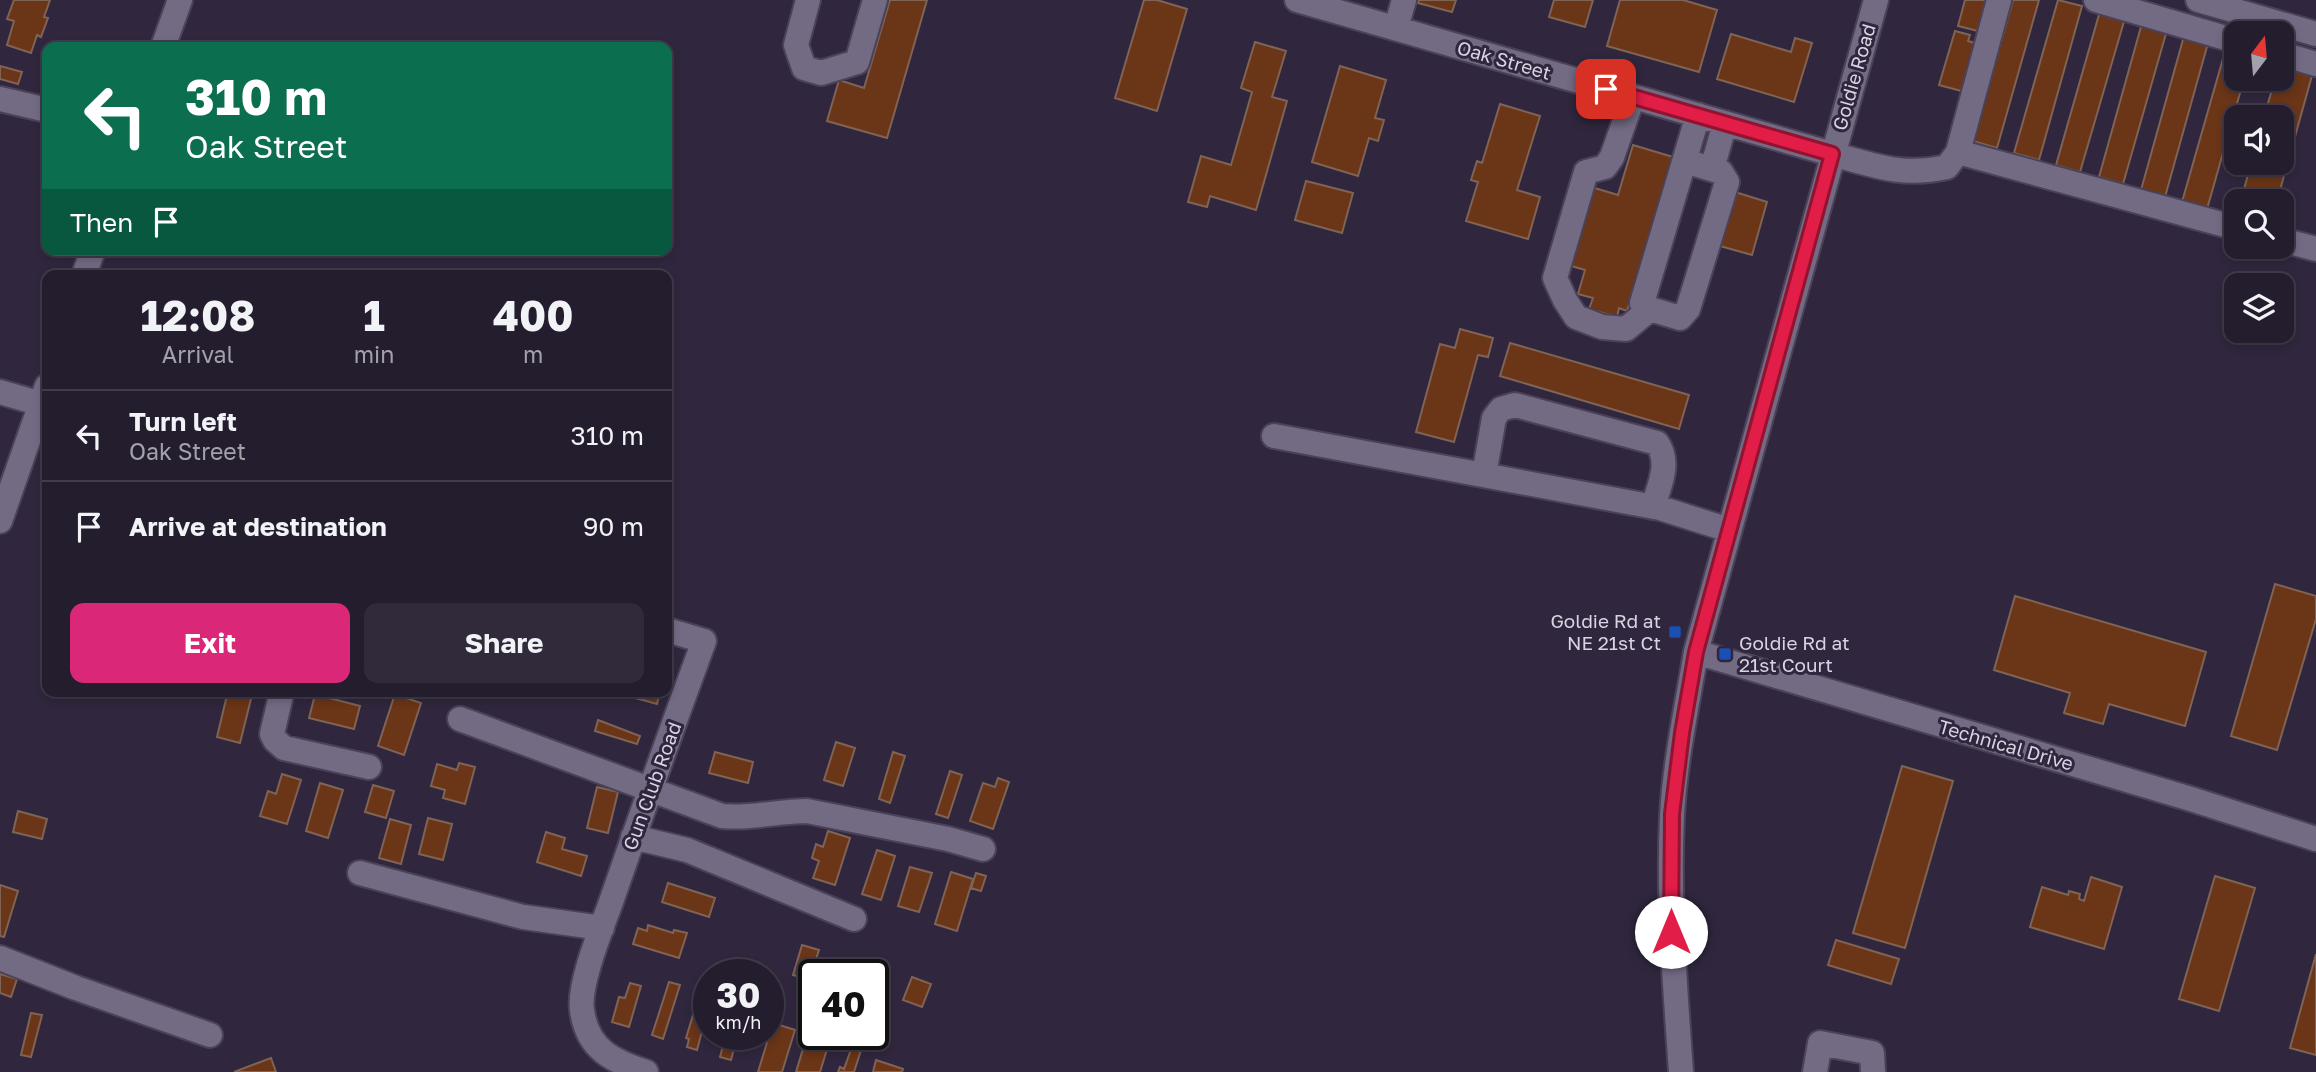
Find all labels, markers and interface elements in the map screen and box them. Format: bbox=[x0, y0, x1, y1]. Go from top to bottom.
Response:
street label: Goldie Road bbox=[1827, 21, 1880, 133]
north arrow bbox=[2224, 21, 2294, 91]
map controls bbox=[2224, 21, 2294, 343]
street label: Oak Street bbox=[1455, 35, 1554, 84]
pin bbox=[1576, 59, 1636, 119]
text: 310 m bbox=[185, 67, 327, 126]
icon: left bbox=[70, 70, 161, 161]
icon: arrive bbox=[1587, 70, 1625, 108]
button: sound bbox=[2224, 105, 2294, 175]
text: Oak Street bbox=[185, 127, 348, 165]
button: search bbox=[2224, 189, 2294, 259]
icon: arrive bbox=[147, 203, 185, 241]
text: Then bbox=[70, 207, 133, 238]
button: layers bbox=[2224, 273, 2294, 343]
text: 12:08 bbox=[140, 290, 255, 340]
text: 1 bbox=[363, 290, 385, 340]
text: 400 bbox=[493, 290, 574, 340]
text: Arrival bbox=[162, 340, 234, 368]
text: min bbox=[354, 340, 394, 368]
text: m bbox=[523, 340, 543, 368]
text: Turn left bbox=[129, 406, 237, 437]
icon: left bbox=[70, 417, 108, 455]
text: 310 m bbox=[571, 420, 644, 451]
text: Oak Street bbox=[129, 437, 246, 465]
icon: arrive bbox=[70, 508, 108, 546]
text: Arrive at destination bbox=[129, 511, 387, 542]
text: 90 m bbox=[583, 511, 644, 542]
button: Exit bbox=[70, 603, 350, 683]
button: Share bbox=[364, 603, 644, 683]
place label: Goldie Rd at NE 21st Ct bbox=[1550, 609, 1661, 654]
marker: Goldie Rd at NE 21st Ct bbox=[1667, 624, 1683, 640]
place label: Goldie Rd at 21st Court bbox=[1739, 631, 1850, 676]
marker: Goldie Rd at 21st Court bbox=[1717, 646, 1733, 662]
street label: Technical Drive bbox=[1936, 714, 2076, 775]
street label: Gun Club Road bbox=[618, 719, 685, 853]
position arrow bbox=[1634, 895, 1708, 969]
speed limit sign: 40 bbox=[798, 959, 889, 1050]
text: 30 bbox=[716, 974, 761, 1016]
text: km/h bbox=[716, 1011, 761, 1033]

